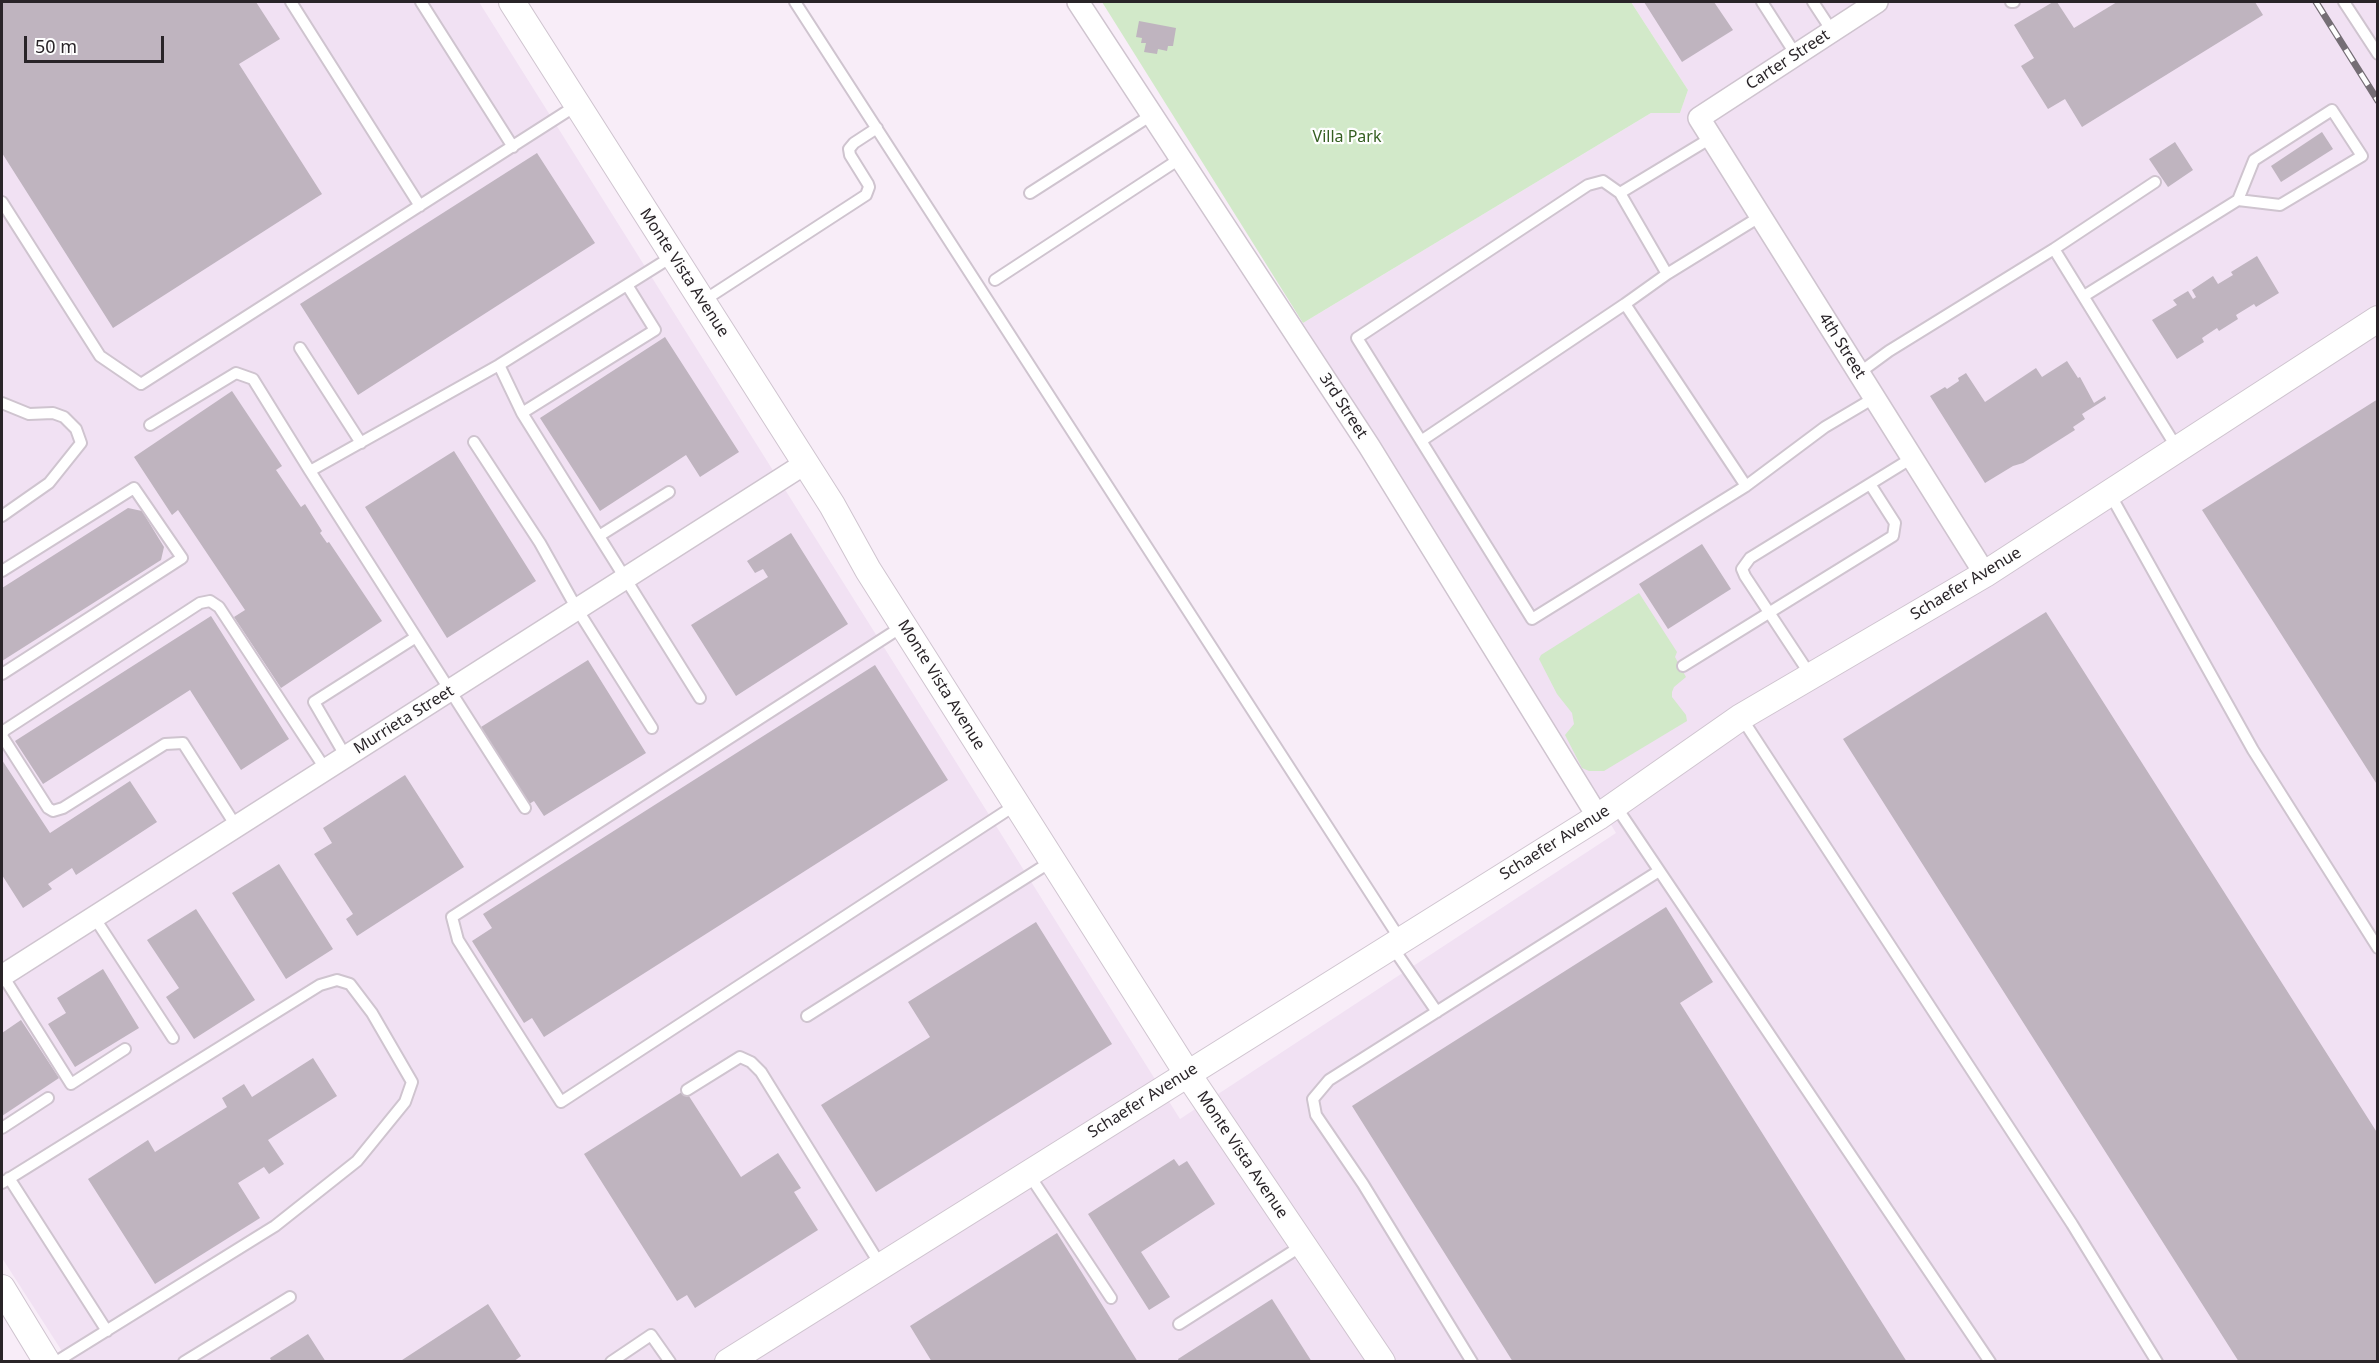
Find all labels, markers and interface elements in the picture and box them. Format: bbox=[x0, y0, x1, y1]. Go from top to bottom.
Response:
scale bar bbox=[27, 24, 166, 62]
street label: Carter Street bbox=[1743, 26, 1833, 94]
text: 50 m bbox=[35, 34, 77, 58]
park label: Villa Park bbox=[1313, 127, 1381, 147]
street label: Monte Vista Avenue bbox=[635, 205, 733, 341]
street label: 4th Street bbox=[1814, 310, 1870, 382]
street label: 3rd Street bbox=[1315, 370, 1371, 442]
street label: Schaefer Avenue bbox=[1907, 543, 2025, 625]
street label: Monte Vista Avenue bbox=[893, 617, 989, 753]
street label: Murrieta Street bbox=[350, 682, 458, 758]
street label: Schaefer Avenue bbox=[1497, 802, 1613, 884]
street label: Schaefer Avenue bbox=[1085, 1060, 1201, 1142]
street label: Monte Vista Avenue bbox=[1192, 1088, 1292, 1222]

